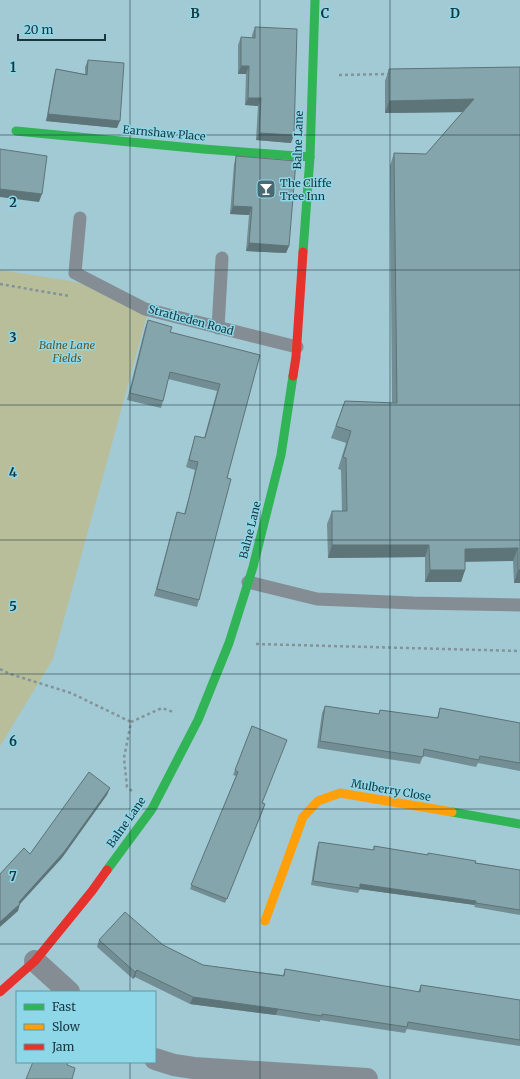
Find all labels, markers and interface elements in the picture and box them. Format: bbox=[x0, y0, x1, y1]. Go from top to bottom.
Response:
text: B bbox=[190, 5, 200, 22]
text: C bbox=[321, 5, 330, 22]
text: D bbox=[450, 5, 460, 22]
scale bar bbox=[18, 16, 105, 42]
text: 20 m bbox=[24, 22, 53, 37]
text: 1 bbox=[10, 59, 16, 76]
street label: Balne Lane bbox=[290, 110, 306, 170]
street label: Earnshaw Place bbox=[122, 122, 206, 144]
place label: The Cliffe Tree Inn bbox=[280, 176, 332, 203]
bar icon: The Cliffe Tree Inn bbox=[255, 178, 277, 200]
text: 2 bbox=[9, 194, 17, 211]
street label: Stratheden Road bbox=[147, 302, 236, 338]
text: 3 bbox=[9, 329, 17, 346]
park label: Balne Lane Fields bbox=[39, 338, 95, 365]
text: 4 bbox=[9, 464, 18, 481]
street label: Balne Lane bbox=[236, 500, 264, 560]
text: 5 bbox=[9, 598, 17, 615]
text: 6 bbox=[9, 733, 17, 750]
street label: Mulberry Close bbox=[350, 776, 432, 804]
street label: Balne Lane bbox=[103, 794, 149, 850]
text: 7 bbox=[9, 868, 17, 885]
legend bbox=[16, 991, 156, 1063]
text: Fast bbox=[52, 999, 76, 1014]
text: Slow bbox=[52, 1019, 81, 1034]
text: Jam bbox=[51, 1039, 75, 1054]

